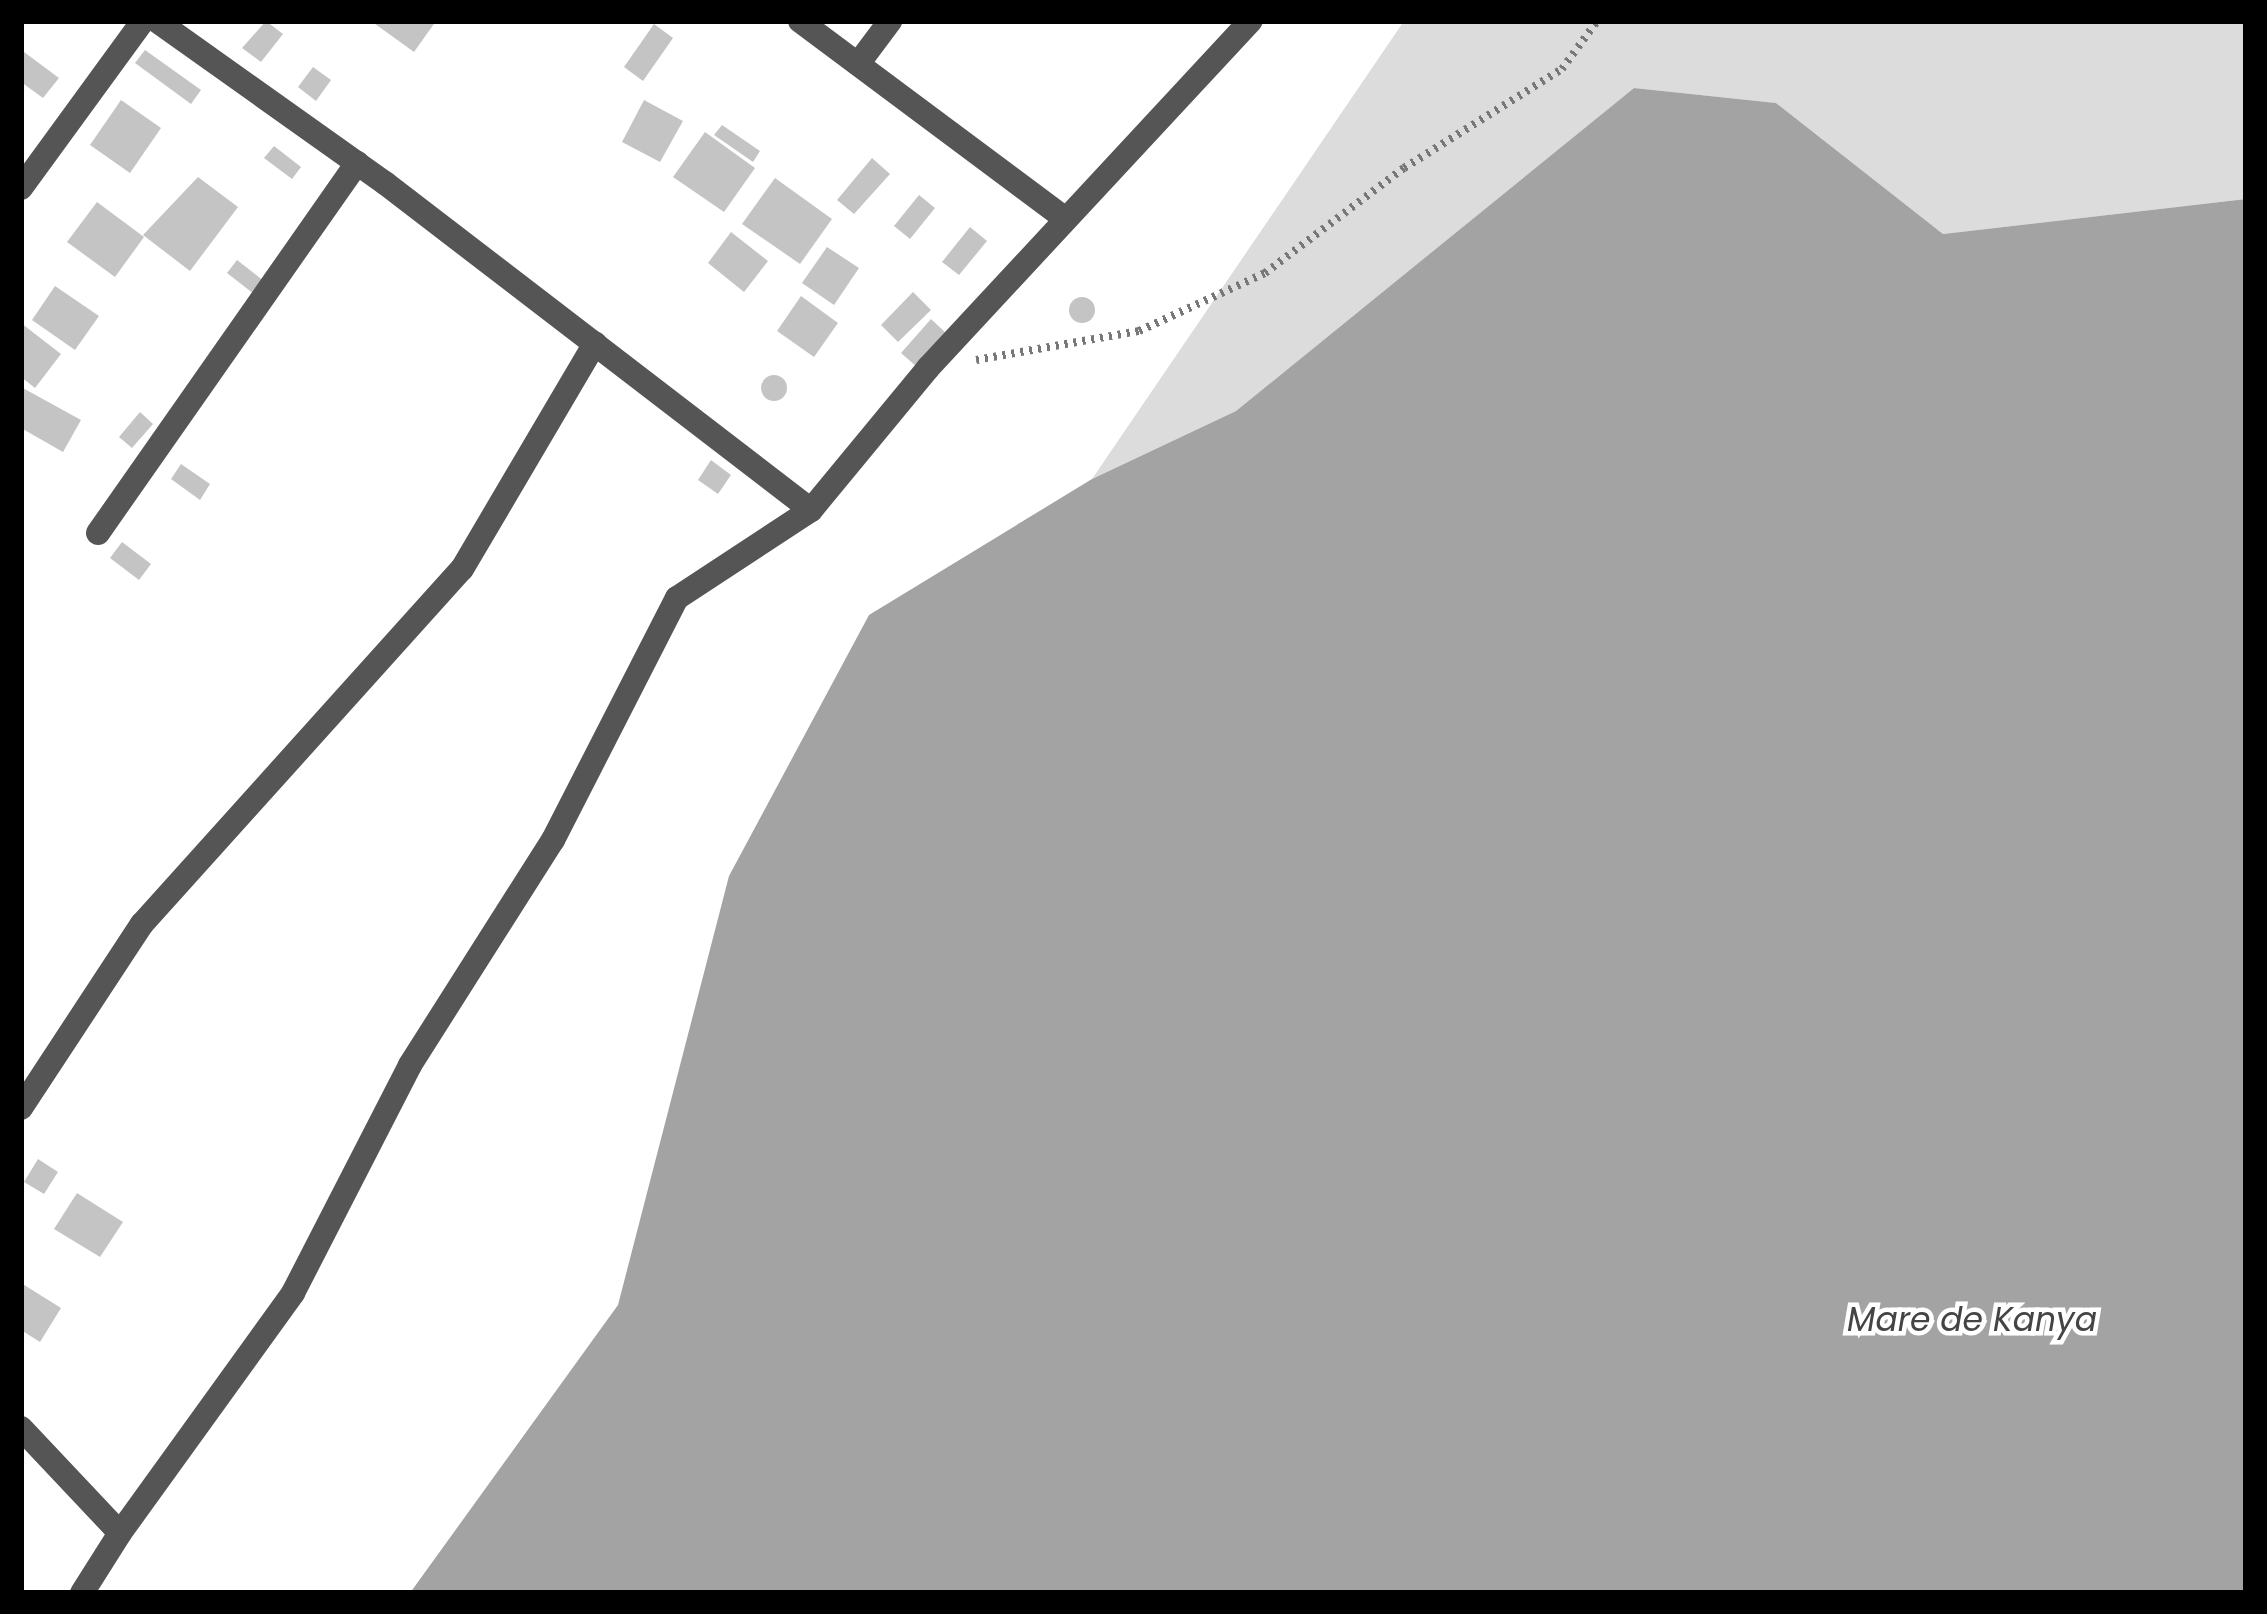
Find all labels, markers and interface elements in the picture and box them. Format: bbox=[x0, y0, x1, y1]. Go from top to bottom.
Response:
water label: Mare de Kanya bbox=[1847, 1300, 2097, 1340]

